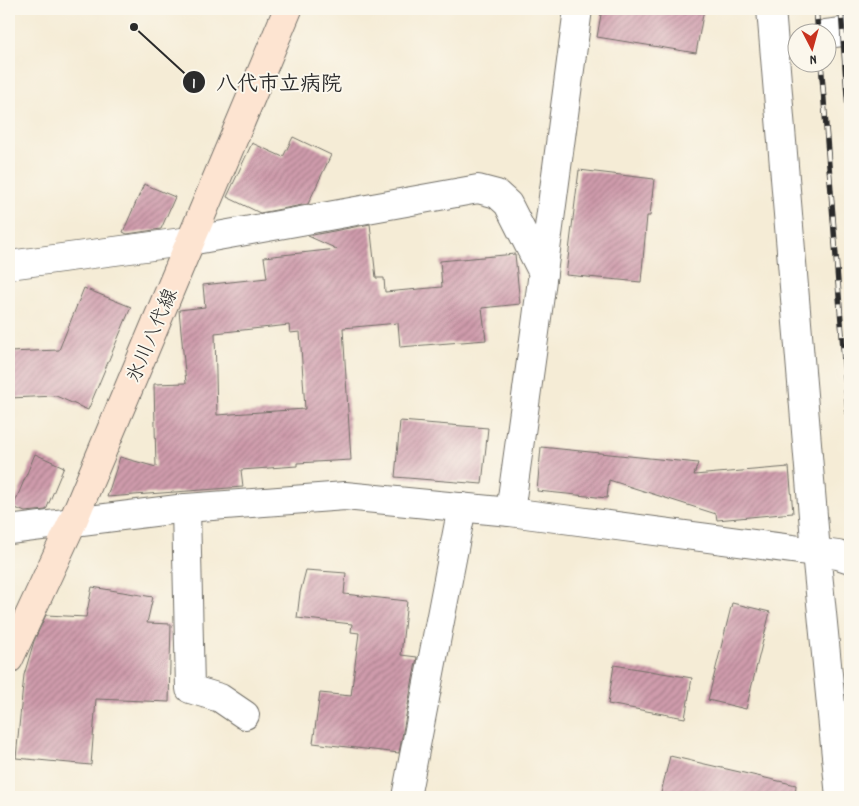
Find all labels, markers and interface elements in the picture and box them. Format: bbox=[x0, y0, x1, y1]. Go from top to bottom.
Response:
north arrow bbox=[786, 22, 836, 72]
text: N bbox=[809, 49, 818, 69]
callout: 八代市立病院 bbox=[181, 64, 352, 100]
text: 八代市立病院 bbox=[216, 71, 342, 101]
text: 1 bbox=[192, 74, 196, 96]
street label: 氷川八代線 bbox=[121, 285, 186, 388]

